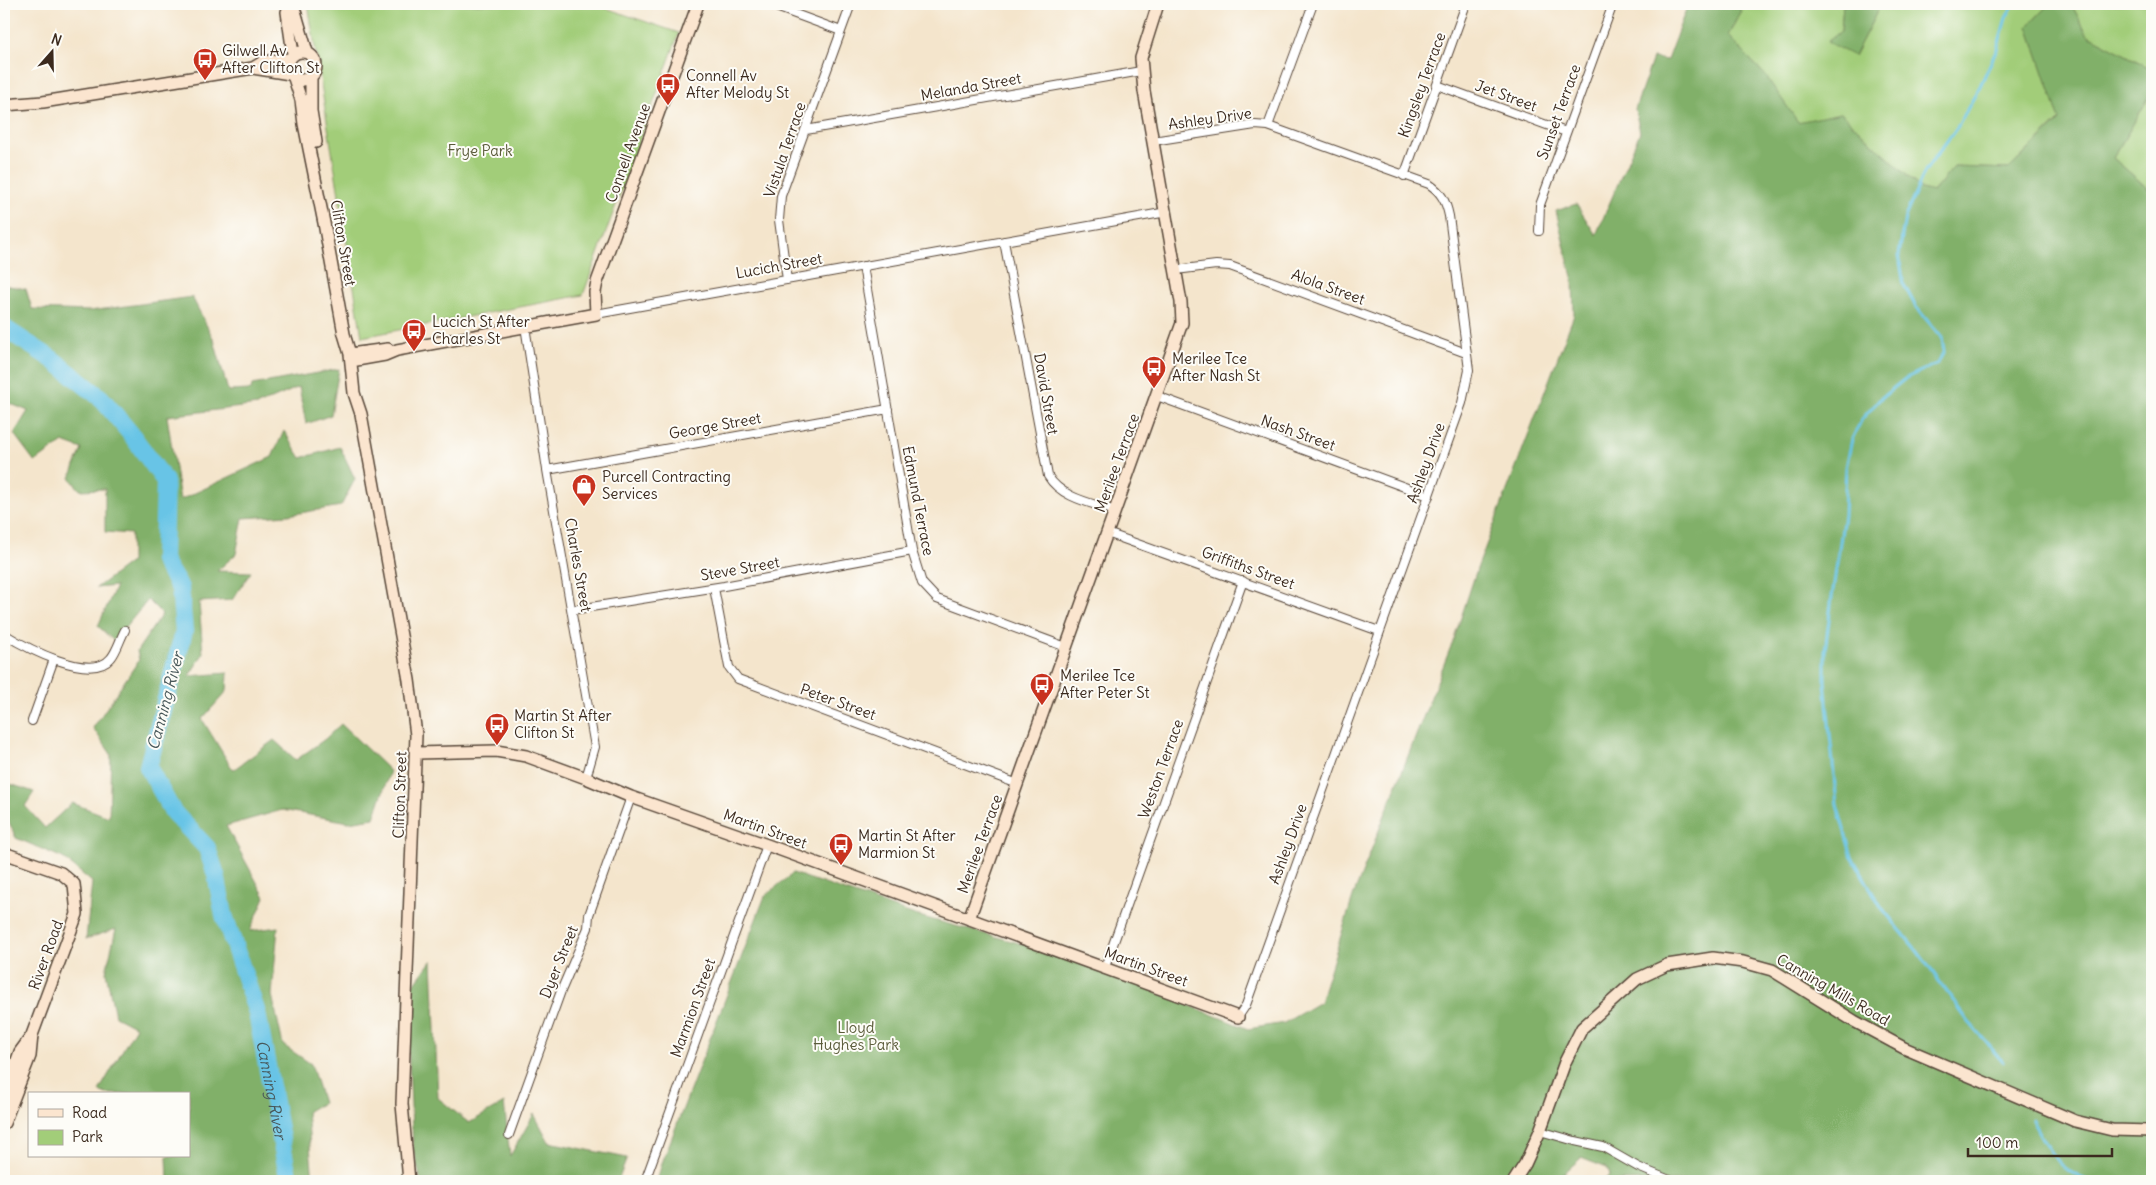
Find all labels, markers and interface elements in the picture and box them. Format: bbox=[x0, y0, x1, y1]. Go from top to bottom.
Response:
north arrow bbox=[28, 28, 78, 78]
street label: Kingsley Terrace bbox=[1394, 29, 1449, 140]
text: N bbox=[49, 30, 64, 50]
place label: Gilwell Av After Clifton St bbox=[222, 41, 320, 77]
bus stop icon: Gilwell Av After Clifton St bbox=[192, 47, 218, 81]
street label: Sunset Terrace bbox=[1532, 61, 1585, 162]
place label: Connell Av After Melody St bbox=[686, 66, 789, 102]
street label: Melanda Street bbox=[919, 68, 1023, 105]
bus stop icon: Connell Av After Melody St bbox=[655, 72, 681, 106]
street label: Jet Street bbox=[1473, 76, 1540, 115]
street label: Vistula Terrace bbox=[759, 100, 810, 200]
street label: Connell Avenue bbox=[601, 101, 654, 205]
street label: Ashley Drive bbox=[1167, 103, 1253, 134]
park label: Frye Park bbox=[447, 141, 513, 160]
street label: Clifton Street bbox=[327, 198, 360, 288]
street label: Lucich Street bbox=[734, 249, 824, 282]
street label: Alola Street bbox=[1289, 264, 1368, 309]
place label: Lucich St After Charles St bbox=[432, 312, 530, 348]
bus stop icon: Lucich St After Charles St bbox=[401, 318, 427, 352]
place label: Merilee Tce After Nash St bbox=[1172, 349, 1260, 385]
street label: David Street bbox=[1030, 352, 1063, 436]
bus stop icon: Merilee Tce After Nash St bbox=[1141, 355, 1167, 389]
street label: George Street bbox=[667, 408, 763, 443]
street label: Nash Street bbox=[1258, 410, 1338, 455]
street label: Merilee Terrace bbox=[1090, 411, 1143, 515]
street label: Ashley Drive bbox=[1402, 420, 1449, 506]
street label: Edmund Terrace bbox=[899, 444, 938, 557]
place label: Purcell Contracting Services bbox=[602, 467, 731, 503]
shop icon: Purcell Contracting Services bbox=[571, 473, 597, 507]
street label: Charles Street bbox=[561, 516, 596, 613]
street label: Griffiths Street bbox=[1199, 542, 1297, 593]
street label: Steve Street bbox=[699, 552, 781, 585]
water label: Canning River bbox=[142, 648, 188, 752]
place label: Merilee Tce After Peter St bbox=[1060, 666, 1149, 702]
bus stop icon: Merilee Tce After Peter St bbox=[1029, 672, 1055, 706]
street label: Peter Street bbox=[798, 679, 879, 724]
place label: Martin St After Clifton St bbox=[514, 706, 612, 742]
bus stop icon: Martin St After Clifton St bbox=[484, 712, 510, 746]
street label: Weston Terrace bbox=[1134, 716, 1187, 821]
street label: Clifton Street bbox=[388, 751, 411, 839]
street label: Merilee Terrace bbox=[953, 792, 1006, 896]
street label: Ashley Drive bbox=[1264, 801, 1311, 887]
street label: Martin Street bbox=[721, 805, 810, 852]
place label: Martin St After Marmion St bbox=[858, 826, 956, 862]
bus stop icon: Martin St After Marmion St bbox=[828, 832, 854, 866]
street label: River Road bbox=[24, 917, 67, 992]
street label: Dyer Street bbox=[535, 923, 582, 1001]
street label: Martin Street bbox=[1102, 943, 1191, 990]
street label: Canning Mills Road bbox=[1773, 949, 1893, 1030]
street label: Marmion Street bbox=[666, 956, 719, 1060]
park label: Lloyd Hughes Park bbox=[813, 1018, 899, 1054]
water label: Canning River bbox=[252, 1038, 291, 1143]
legend bbox=[28, 1092, 190, 1158]
text: Road bbox=[72, 1103, 107, 1122]
scale bar bbox=[1968, 1125, 2112, 1157]
text: Park bbox=[72, 1127, 103, 1146]
text: 100 m bbox=[1976, 1133, 2018, 1152]

